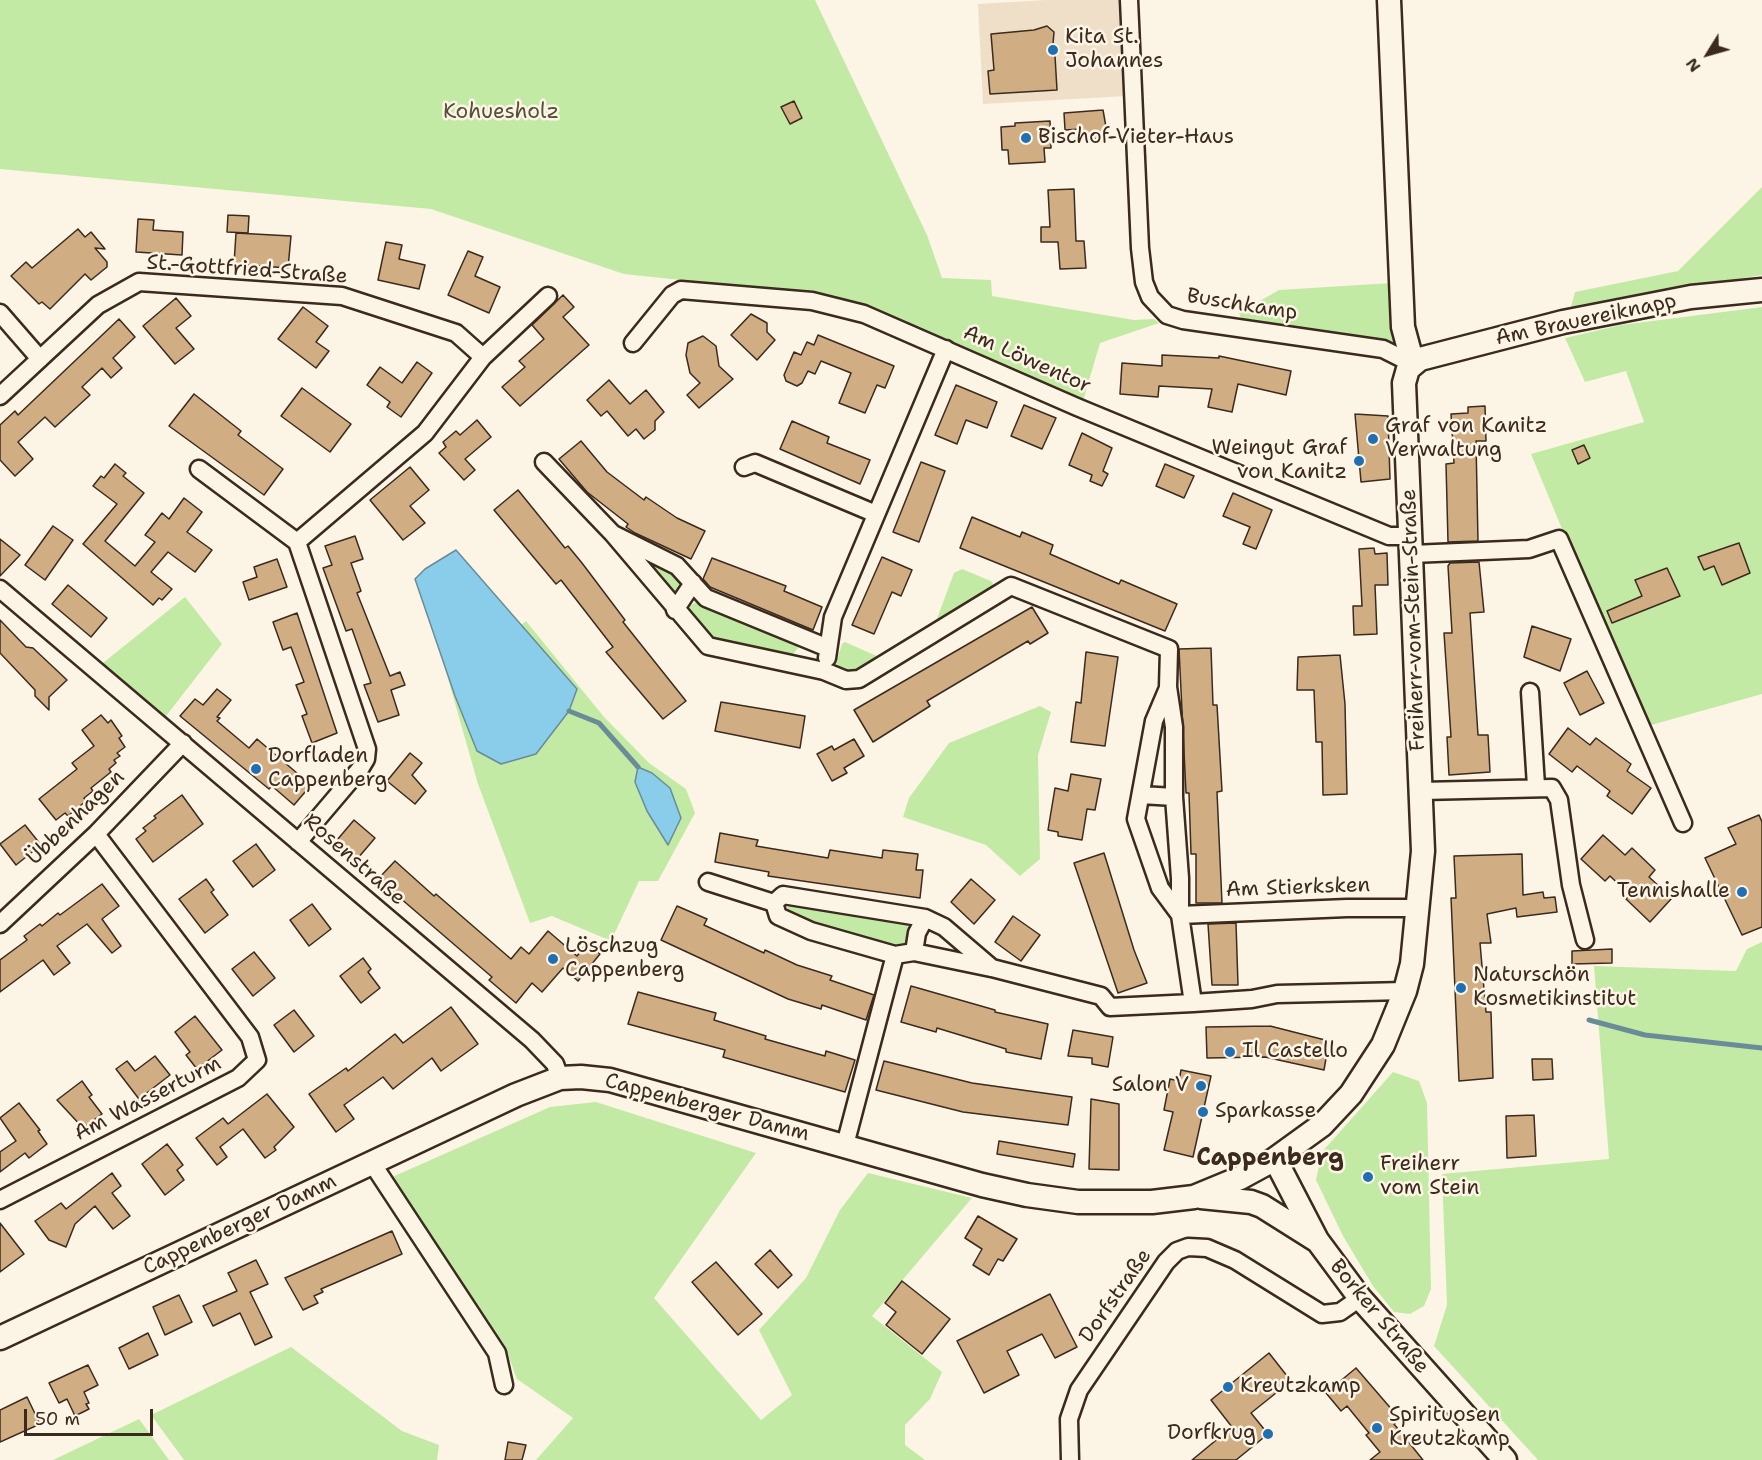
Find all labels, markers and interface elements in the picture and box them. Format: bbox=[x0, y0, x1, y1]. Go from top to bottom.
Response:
north arrow bbox=[1678, 24, 1738, 84]
place label: Kita St. Johannes bbox=[1065, 25, 1164, 75]
marker: Kita St. Johannes bbox=[1046, 43, 1060, 57]
text: N bbox=[1681, 54, 1705, 77]
park label: Kohuesholz bbox=[443, 100, 559, 126]
place label: Bischof-Vieter-Haus bbox=[1038, 125, 1234, 151]
marker: Bischof-Vieter-Haus bbox=[1019, 131, 1033, 145]
street label: St.-Gottfried-Straße bbox=[146, 250, 348, 290]
street label: Buschkamp bbox=[1185, 284, 1299, 326]
street label: Am Brauereiknapp bbox=[1493, 289, 1679, 351]
street label: Am Löwentor bbox=[959, 321, 1095, 399]
place label: Graf von Kanitz Verwaltung bbox=[1385, 414, 1547, 464]
marker: Graf von Kanitz Verwaltung bbox=[1366, 432, 1380, 446]
place label: Weingut Graf von Kanitz bbox=[1212, 436, 1347, 486]
marker: Weingut Graf von Kanitz bbox=[1352, 454, 1366, 468]
street label: Freiherr-vom-Stein-Straße bbox=[1397, 488, 1431, 752]
place label: Dorfladen Cappenberg bbox=[268, 744, 387, 794]
marker: Dorfladen Cappenberg bbox=[249, 762, 263, 776]
street label: Übbenhagen bbox=[22, 765, 130, 871]
street label: Rosenstraße bbox=[298, 809, 410, 911]
street label: Am Stierksken bbox=[1225, 873, 1371, 903]
place label: Tennishalle bbox=[1617, 879, 1730, 905]
marker: Tennishalle bbox=[1735, 885, 1749, 899]
place label: Löschzug Cappenberg bbox=[565, 934, 684, 984]
marker: Löschzug Cappenberg bbox=[546, 952, 560, 966]
place label: Naturschön Kosmetikinstitut bbox=[1473, 963, 1636, 1013]
marker: Naturschön Kosmetikinstitut bbox=[1454, 981, 1468, 995]
place label: Il Castello bbox=[1242, 1039, 1348, 1065]
marker: Il Castello bbox=[1223, 1045, 1237, 1059]
street label: Am Wasserturm bbox=[70, 1051, 226, 1147]
street label: Cappenberger Damm bbox=[602, 1069, 812, 1147]
place label: Salon V bbox=[1112, 1073, 1189, 1099]
marker: Salon V bbox=[1194, 1079, 1208, 1093]
place label: Sparkasse bbox=[1215, 1099, 1316, 1125]
marker: Sparkasse bbox=[1196, 1105, 1210, 1119]
district label: Cappenberg bbox=[1196, 1145, 1344, 1173]
place label: Freiherr vom Stein bbox=[1380, 1152, 1479, 1202]
street label: Cappenberger Damm bbox=[139, 1169, 341, 1281]
marker: Freiherr vom Stein bbox=[1361, 1170, 1375, 1184]
street label: Dorfstraße bbox=[1075, 1244, 1157, 1348]
street label: Borker Straße bbox=[1324, 1255, 1434, 1379]
place label: Kreutzkamp bbox=[1240, 1374, 1361, 1400]
marker: Kreutzkamp bbox=[1221, 1380, 1235, 1394]
scale bar bbox=[27, 1397, 156, 1435]
place label: Spirituosen Kreutzkamp bbox=[1389, 1403, 1510, 1453]
text: 50 m bbox=[35, 1407, 80, 1431]
place label: Dorfkrug bbox=[1167, 1421, 1256, 1447]
marker: Spirituosen Kreutzkamp bbox=[1370, 1421, 1384, 1435]
marker: Dorfkrug bbox=[1261, 1427, 1275, 1441]

